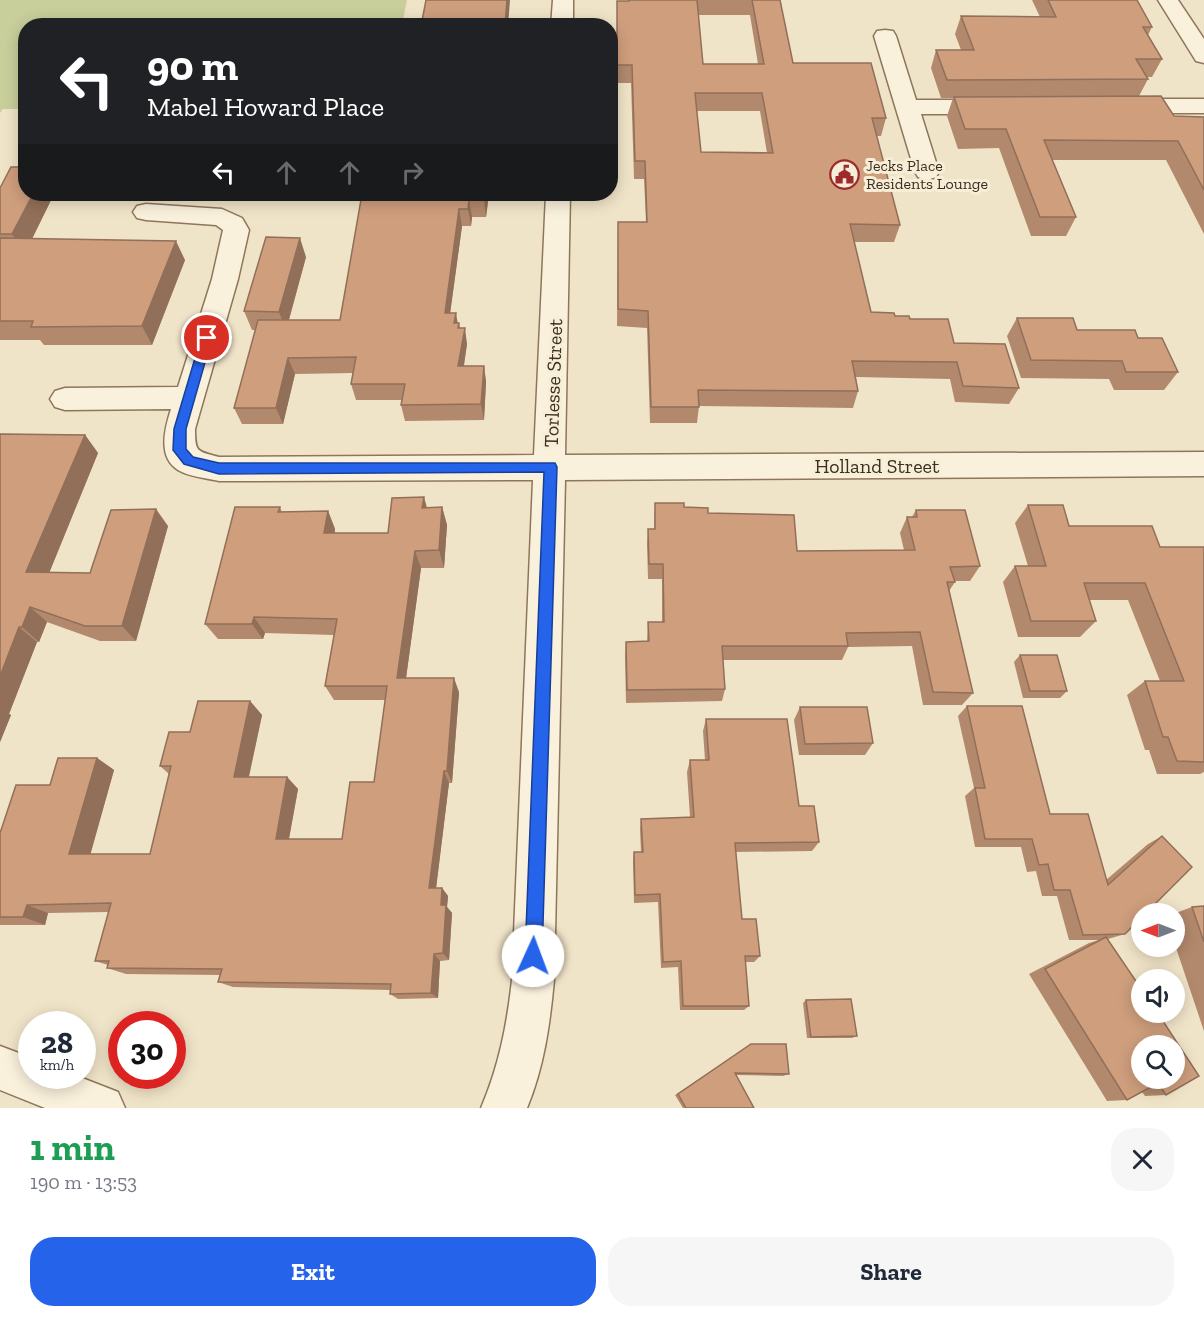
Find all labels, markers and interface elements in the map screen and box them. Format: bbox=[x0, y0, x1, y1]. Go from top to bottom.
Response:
text: 90 m bbox=[147, 40, 238, 91]
icon: left bbox=[48, 42, 126, 120]
text: Mabel Howard Place bbox=[147, 91, 384, 123]
icon: left bbox=[207, 156, 240, 189]
icon: ahead bbox=[270, 156, 303, 189]
icon: ahead bbox=[333, 156, 366, 189]
icon: right bbox=[396, 156, 429, 189]
place label: Jecks Place Residents Lounge bbox=[866, 156, 988, 193]
public building icon: Jecks Place Residents Lounge bbox=[829, 158, 861, 190]
pin bbox=[181, 312, 232, 363]
street label: Torlesse Street bbox=[539, 318, 567, 448]
icon: arrive bbox=[190, 321, 223, 354]
street label: Holland Street bbox=[815, 454, 940, 478]
north arrow bbox=[1131, 903, 1185, 957]
map controls bbox=[1131, 903, 1185, 1089]
position arrow bbox=[501, 924, 565, 988]
button: sound bbox=[1131, 969, 1185, 1023]
speed limit sign: 30 bbox=[108, 1011, 186, 1089]
text: 28 bbox=[41, 1025, 73, 1061]
button: search bbox=[1131, 1035, 1185, 1089]
text: km/h bbox=[40, 1056, 74, 1074]
text: 1 min bbox=[30, 1126, 115, 1169]
button: close bbox=[1111, 1128, 1174, 1191]
text: 190 m · 13:53 bbox=[30, 1170, 137, 1194]
button: Exit bbox=[30, 1237, 596, 1306]
button: Share bbox=[608, 1237, 1174, 1306]

